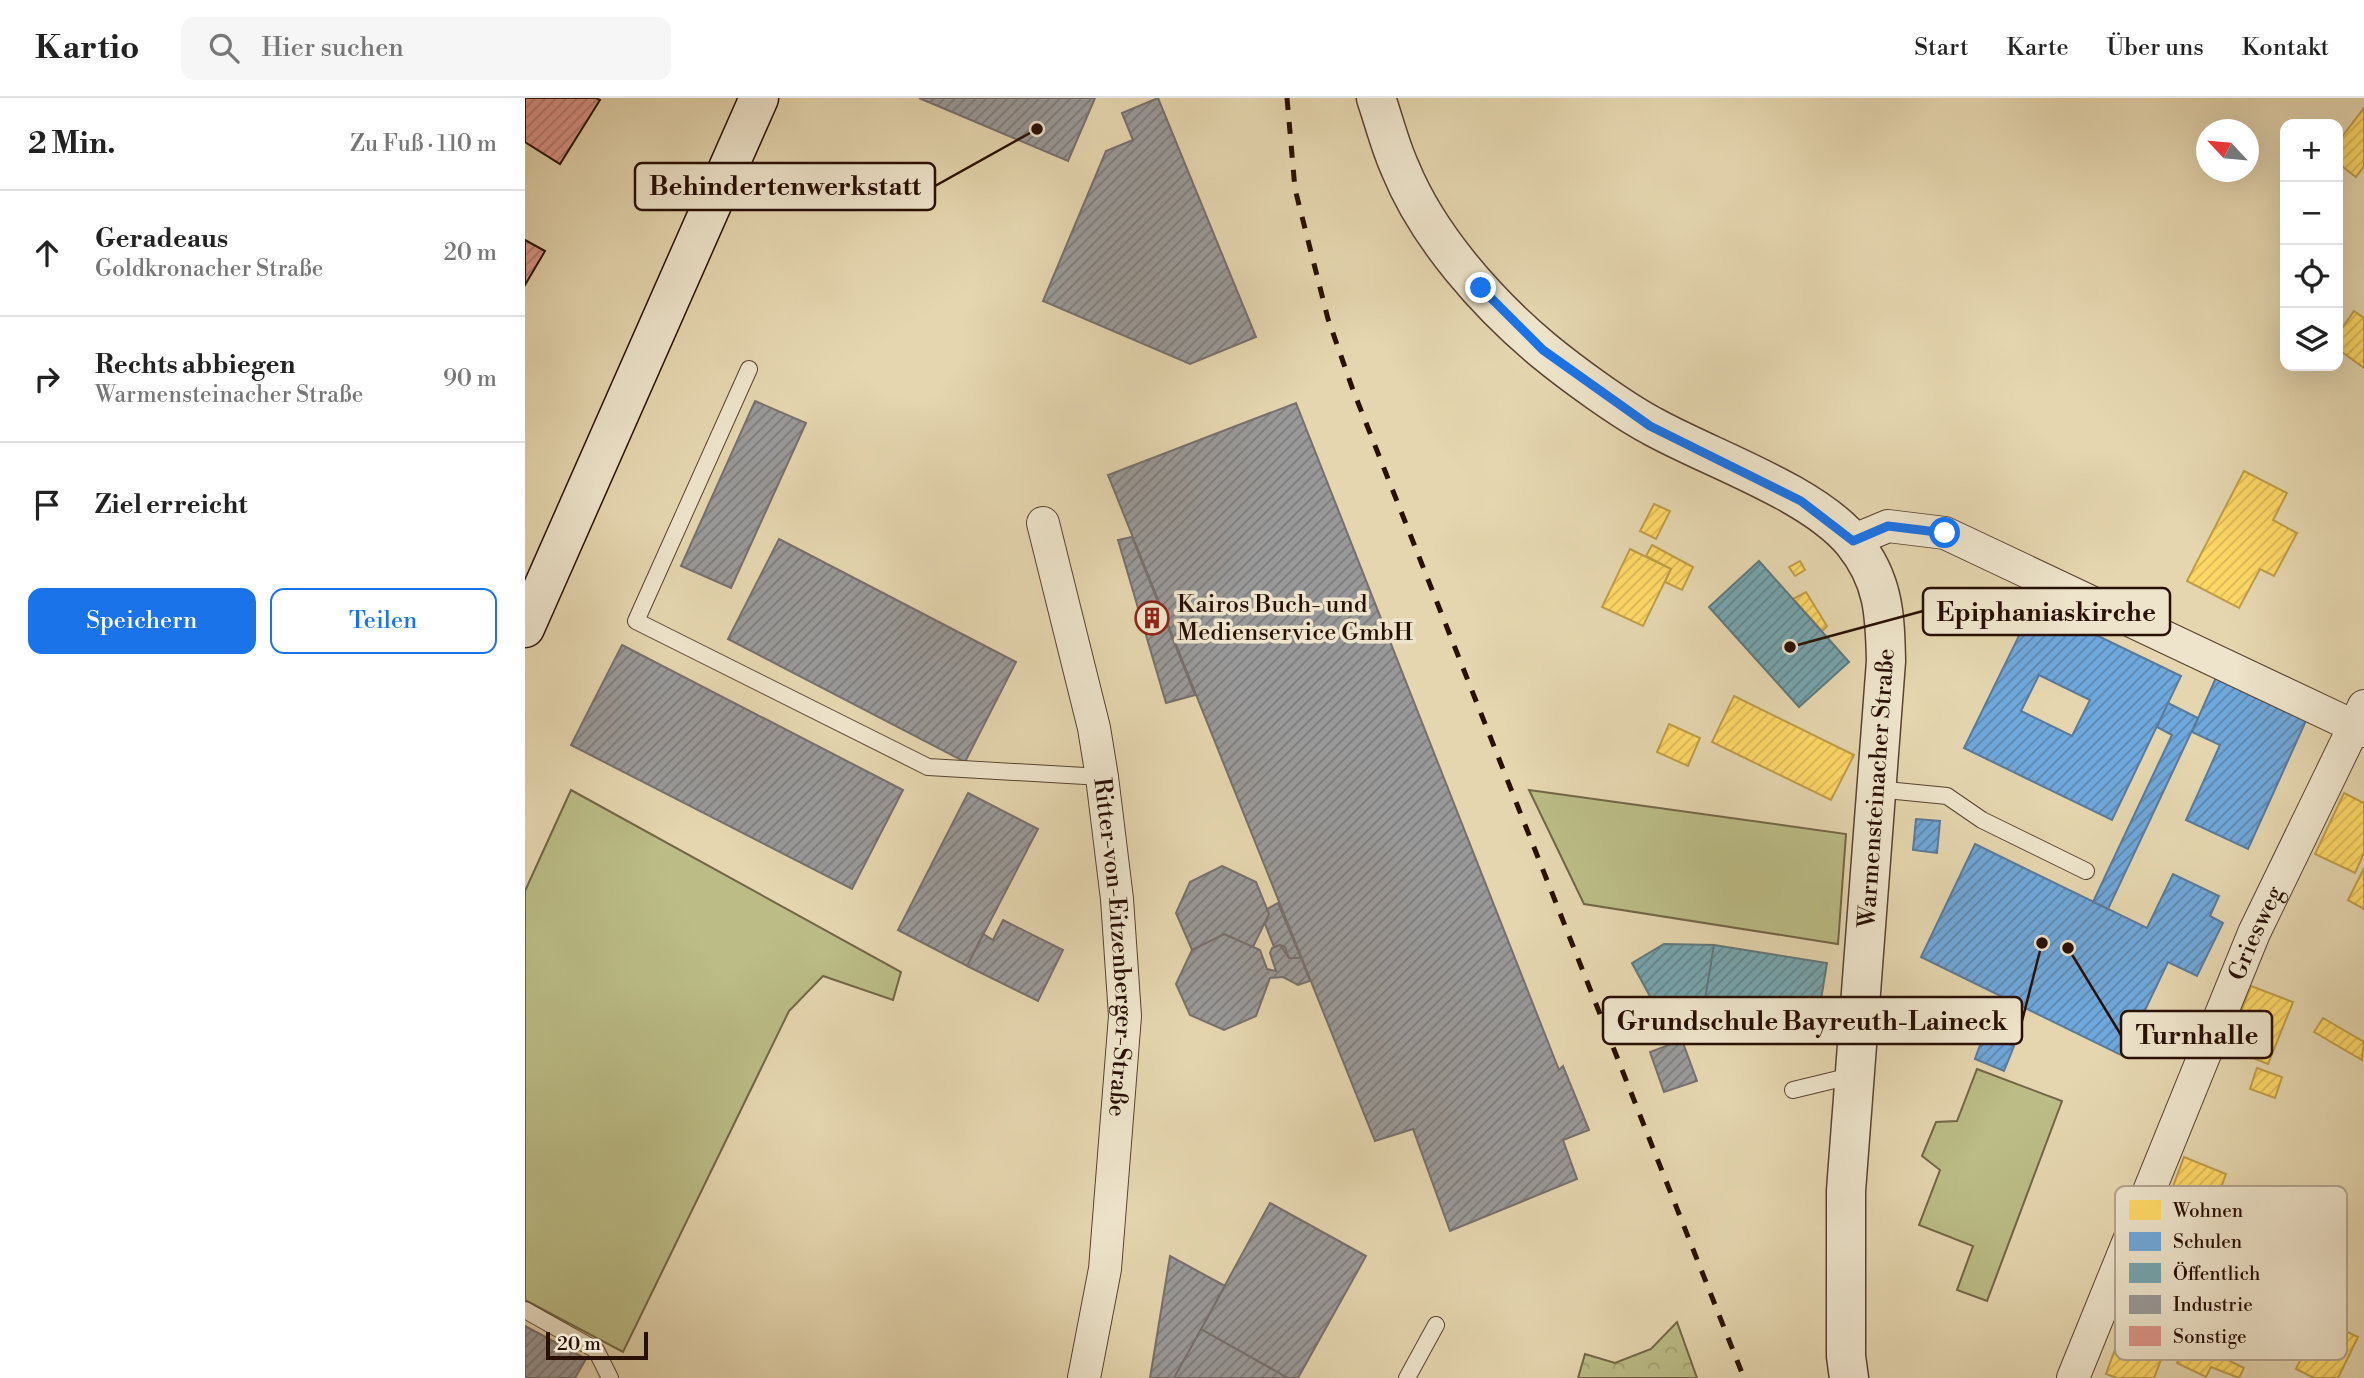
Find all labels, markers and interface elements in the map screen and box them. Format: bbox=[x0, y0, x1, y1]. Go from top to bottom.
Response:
search box bbox=[181, 17, 671, 80]
text: Kartio bbox=[35, 28, 139, 69]
icon: search bbox=[205, 29, 243, 67]
text: Hier suchen bbox=[261, 32, 404, 64]
text: Start bbox=[1914, 33, 1968, 63]
text: Karte bbox=[2006, 33, 2069, 63]
text: Über uns bbox=[2107, 33, 2204, 63]
text: Kontakt bbox=[2242, 33, 2329, 63]
north arrow bbox=[2196, 119, 2259, 182]
map controls bbox=[2280, 119, 2343, 371]
button: + bbox=[2280, 119, 2343, 182]
text: 2 Min. bbox=[28, 125, 116, 163]
text: Zu Fuß · 110 m bbox=[350, 130, 497, 158]
callout: Behindertenwerkstatt bbox=[635, 163, 935, 210]
text: Behindertenwerkstatt bbox=[649, 171, 922, 203]
button: − bbox=[2280, 182, 2343, 245]
text: Geradeaus bbox=[95, 223, 228, 255]
icon: ahead bbox=[28, 234, 66, 272]
text: 20 m bbox=[444, 239, 497, 267]
button: locate bbox=[2280, 245, 2343, 308]
text: Goldkronacher Straße bbox=[95, 255, 323, 283]
route end bbox=[1465, 272, 1496, 303]
button: layers bbox=[2280, 308, 2343, 371]
text: Rechts abbiegen bbox=[95, 349, 295, 381]
icon: right bbox=[28, 360, 66, 398]
text: 90 m bbox=[443, 365, 497, 393]
text: Warmensteinacher Straße bbox=[95, 381, 363, 409]
icon: arrive bbox=[28, 486, 66, 524]
text: Ziel erreicht bbox=[95, 489, 247, 521]
route start bbox=[1929, 517, 1960, 548]
button: Speichern bbox=[28, 588, 256, 654]
button: Teilen bbox=[270, 588, 497, 654]
callout: Epiphaniaskirche bbox=[1923, 588, 2170, 635]
place label: Kairos Buch- und Medienservice GmbH bbox=[1177, 590, 1413, 648]
text: Epiphaniaskirche bbox=[1936, 597, 2156, 629]
building icon: Kairos Buch- und Medienservice GmbH bbox=[1133, 599, 1171, 637]
street label: Warmensteinacher Straße bbox=[1852, 647, 1902, 930]
street label: Ritter-von-Eitzenberger-Straße bbox=[1086, 776, 1139, 1118]
street label: Griesweg bbox=[2222, 881, 2291, 985]
callout: Grundschule Bayreuth-Laineck bbox=[1603, 997, 2022, 1044]
text: Grundschule Bayreuth-Laineck bbox=[1617, 1006, 2008, 1038]
callout: Turnhalle bbox=[2121, 1011, 2272, 1058]
text: Turnhalle bbox=[2136, 1020, 2258, 1052]
legend bbox=[2115, 1186, 2347, 1360]
text: Wohnen bbox=[2172, 1199, 2243, 1223]
text: Schulen bbox=[2173, 1230, 2242, 1254]
text: Öffentlich bbox=[2173, 1261, 2260, 1286]
text: Industrie bbox=[2173, 1293, 2253, 1317]
text: Sonstige bbox=[2173, 1325, 2247, 1349]
scale bar bbox=[546, 1329, 647, 1361]
text: 20 m bbox=[557, 1332, 601, 1356]

